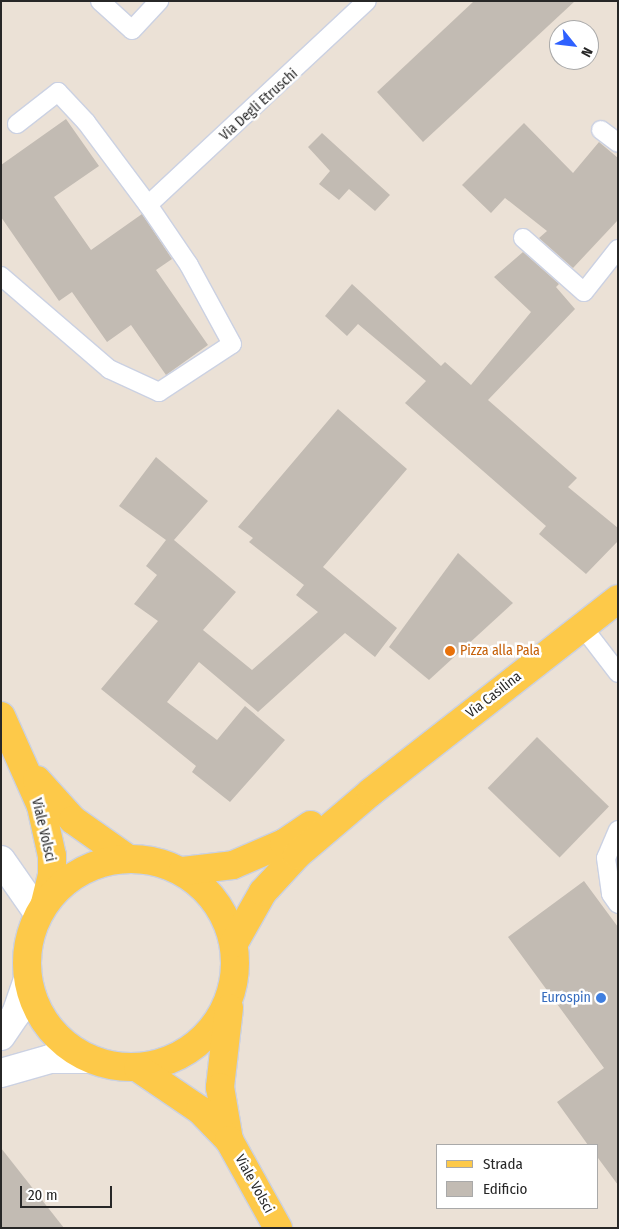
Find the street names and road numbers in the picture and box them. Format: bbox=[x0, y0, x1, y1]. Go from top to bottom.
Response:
street label: Via Degli Etruschi bbox=[217, 66, 301, 144]
street label: Via Casilina bbox=[463, 668, 525, 722]
street label: Viale Volsci bbox=[28, 797, 58, 863]
street label: Viale Volsci bbox=[231, 1152, 277, 1216]

